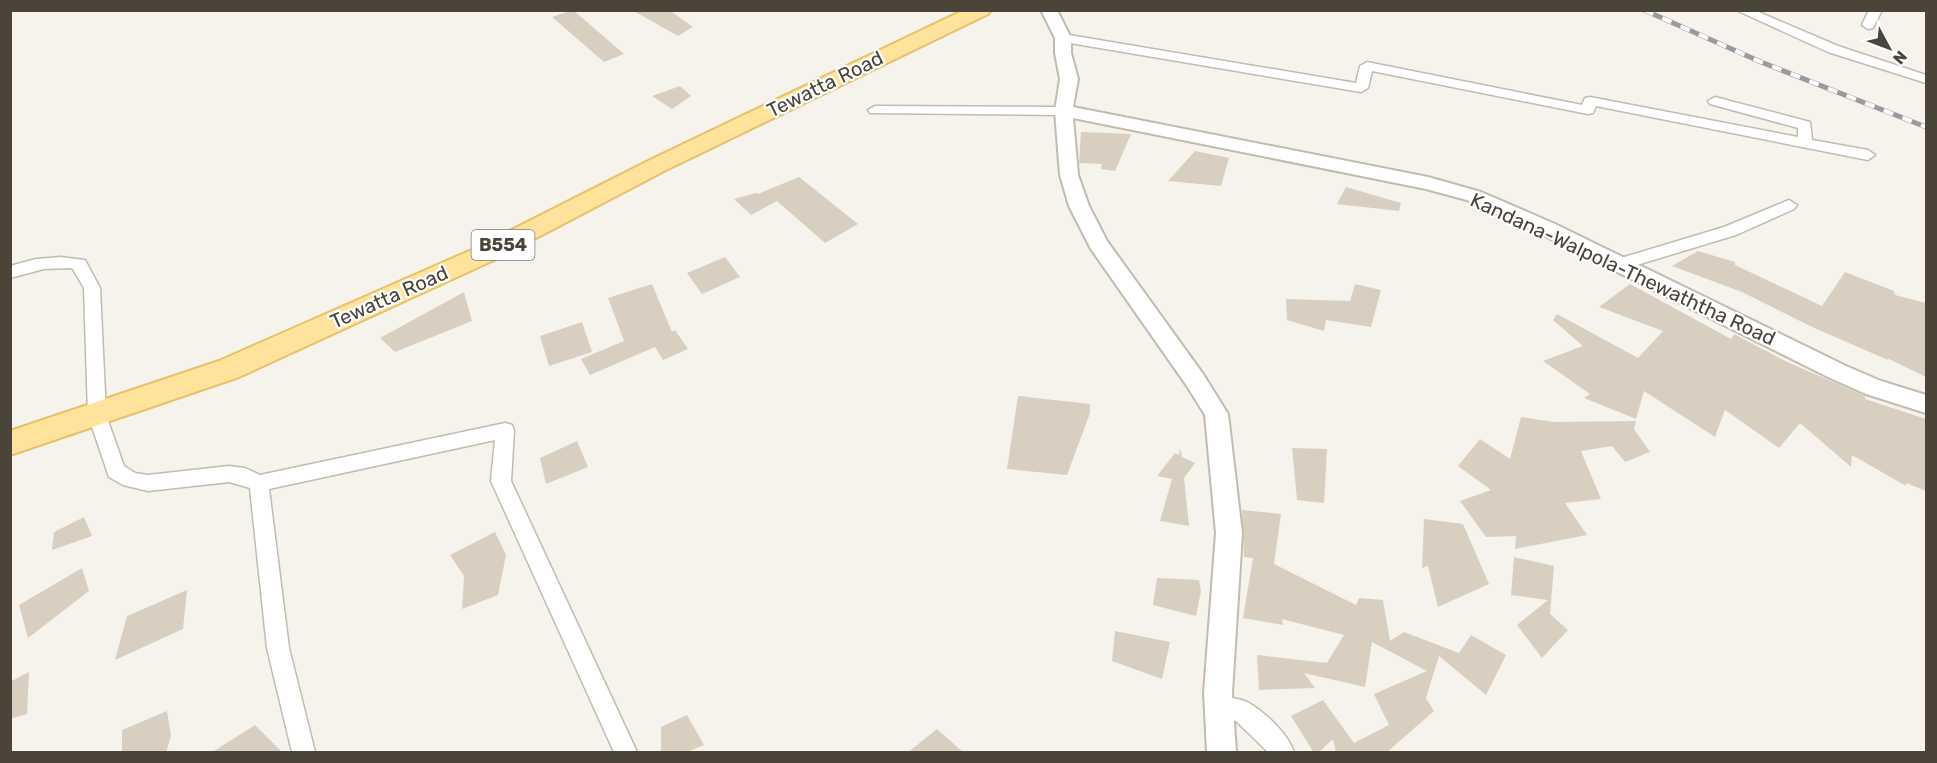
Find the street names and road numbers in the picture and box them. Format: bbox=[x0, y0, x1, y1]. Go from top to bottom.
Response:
street label: Tewatta Road bbox=[763, 46, 887, 122]
street label: Kandana-Walpola-Thewaththa Road bbox=[1467, 188, 1779, 350]
road number: B554 bbox=[472, 230, 534, 260]
street label: Tewatta Road bbox=[326, 260, 452, 334]

